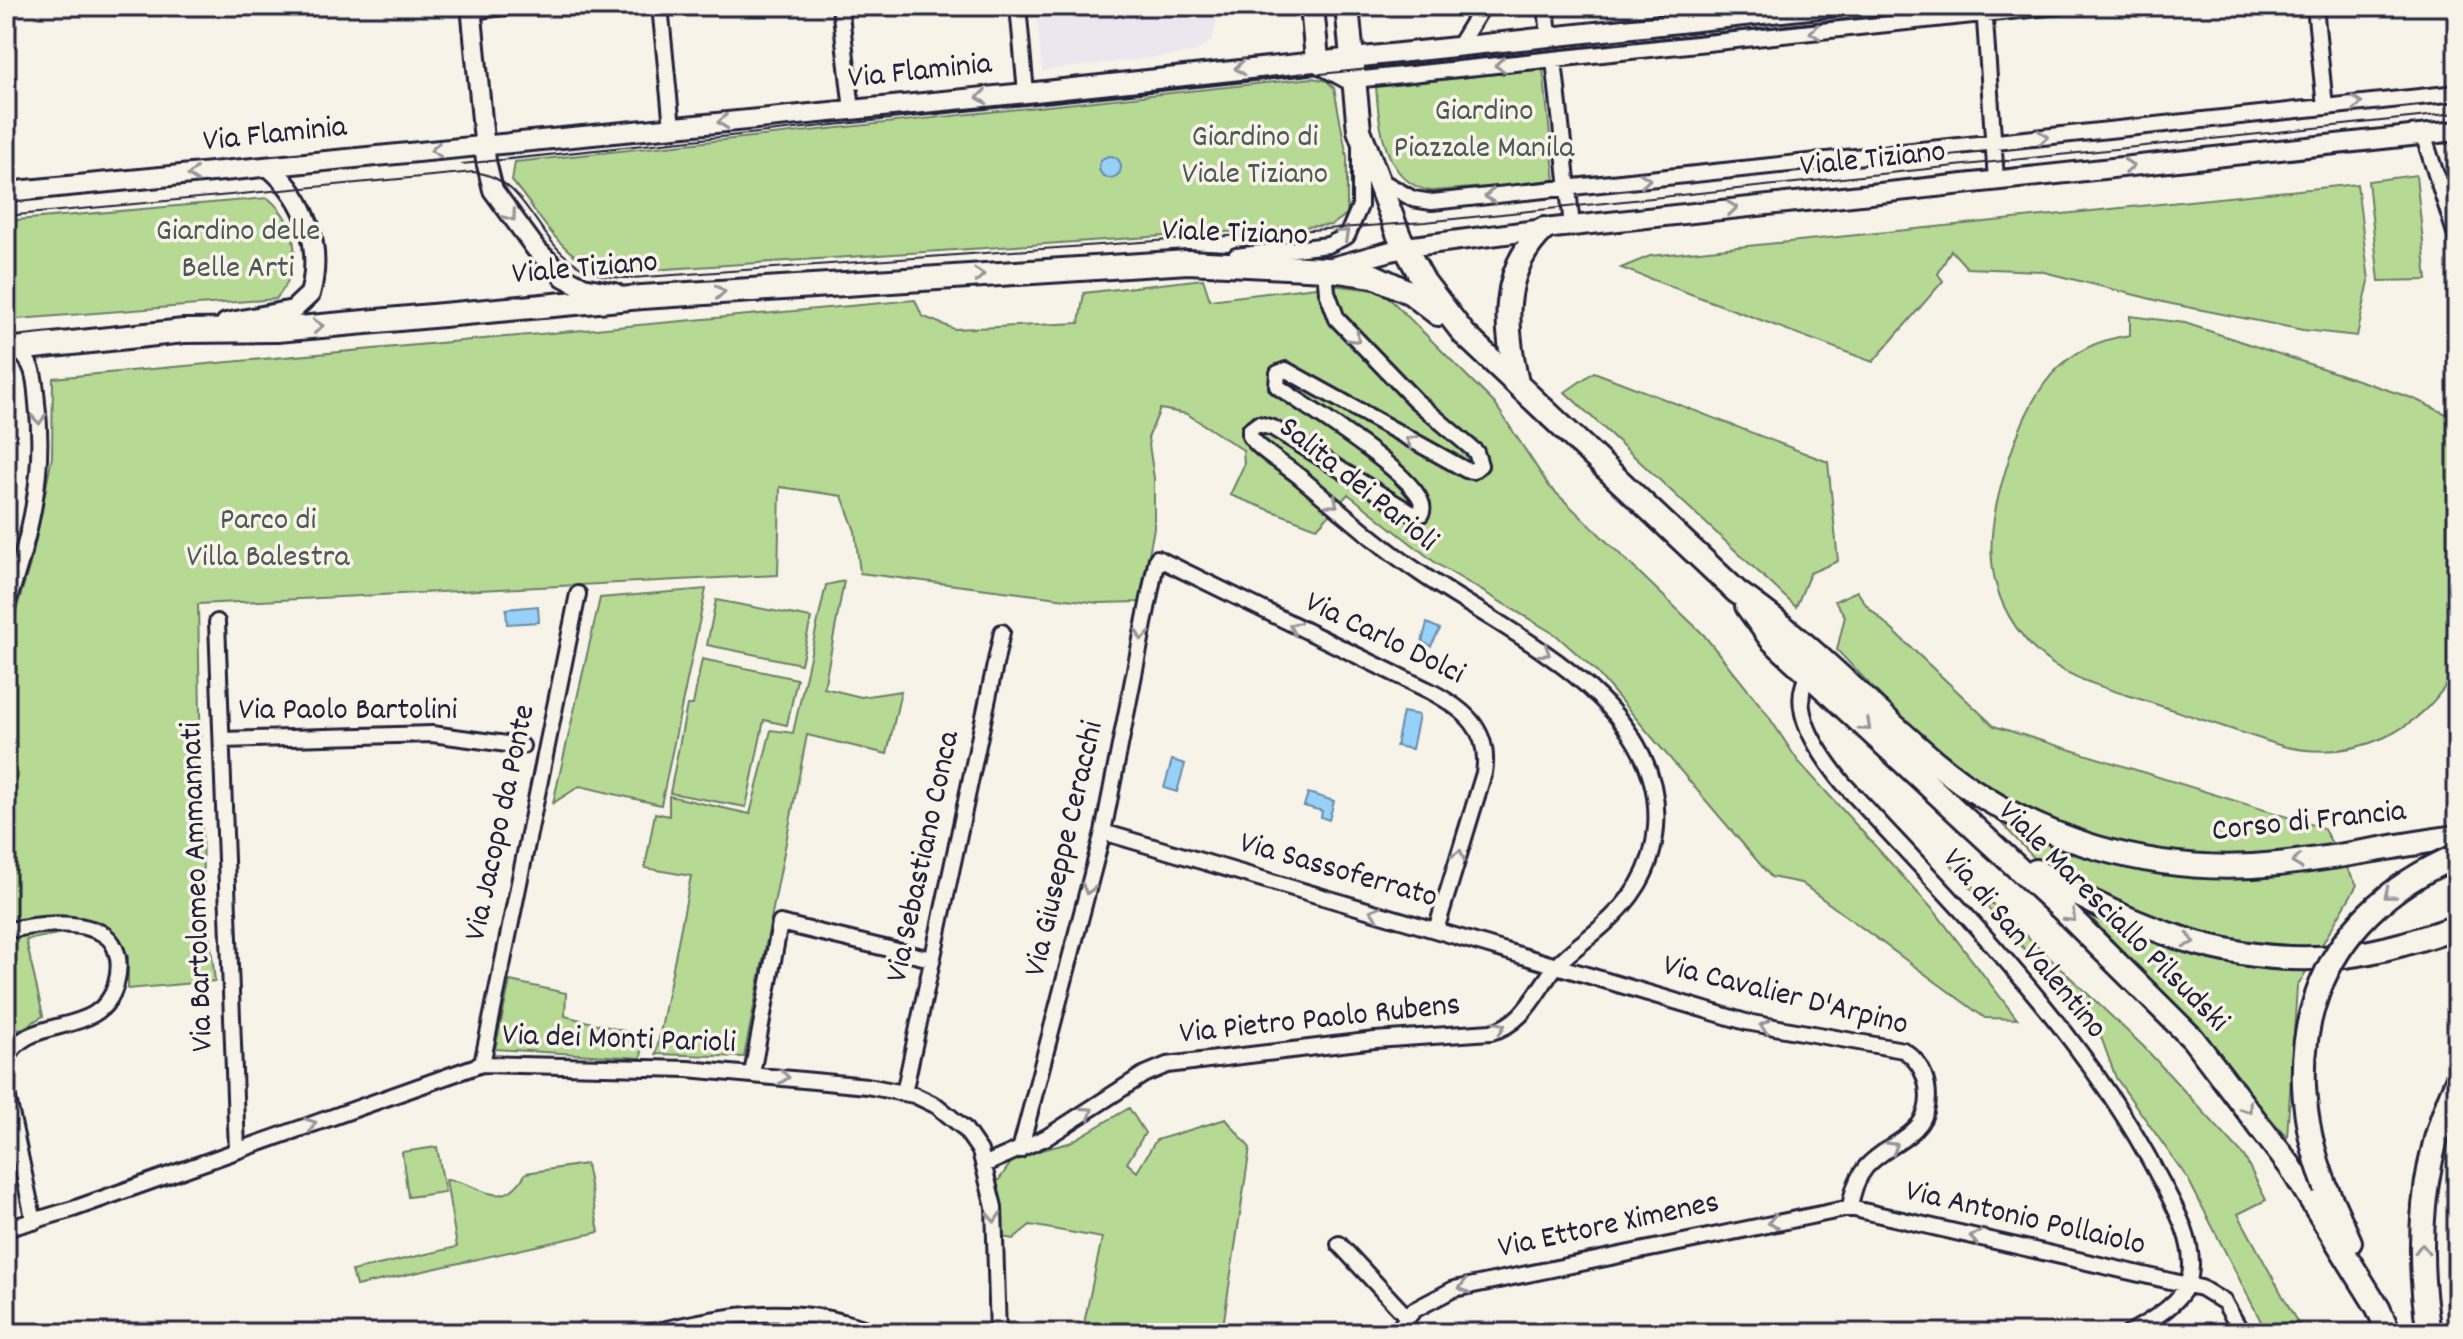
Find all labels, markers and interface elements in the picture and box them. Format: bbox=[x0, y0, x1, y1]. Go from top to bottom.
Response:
one-way arrow bbox=[1808, 24, 1821, 41]
street label: Via Flaminia bbox=[846, 42, 995, 103]
one-way arrow bbox=[1493, 57, 1506, 74]
one-way arrow bbox=[1233, 60, 1246, 77]
one-way arrow bbox=[975, 88, 988, 105]
park label: Giardino Piazzale Manila bbox=[1394, 90, 1575, 173]
one-way arrow bbox=[2351, 95, 2364, 112]
street label: Via Flaminia bbox=[201, 105, 350, 166]
one-way arrow bbox=[716, 114, 729, 131]
park label: Giardino di Viale Tiziano bbox=[1182, 116, 1328, 199]
one-way arrow bbox=[2037, 128, 2050, 145]
street label: Viale Tiziano bbox=[1798, 130, 1948, 192]
one-way arrow bbox=[429, 141, 442, 158]
one-way arrow bbox=[2123, 158, 2136, 175]
one-way arrow bbox=[186, 166, 199, 183]
one-way arrow bbox=[1639, 171, 1652, 188]
one-way arrow bbox=[1483, 188, 1496, 205]
one-way arrow bbox=[1726, 200, 1739, 217]
one-way arrow bbox=[501, 207, 516, 222]
street label: Viale Tiziano bbox=[1161, 209, 1309, 261]
park label: Giardino delle Belle Arti bbox=[156, 210, 320, 293]
one-way arrow bbox=[1335, 229, 1350, 244]
street label: Viale Tiziano bbox=[510, 241, 660, 299]
one-way arrow bbox=[973, 266, 986, 283]
one-way arrow bbox=[714, 284, 727, 301]
one-way arrow bbox=[312, 318, 325, 335]
one-way arrow bbox=[1346, 329, 1360, 343]
street label: Salita dei Parioli bbox=[1267, 407, 1447, 565]
one-way arrow bbox=[30, 412, 47, 425]
one-way arrow bbox=[1405, 435, 1420, 451]
one-way arrow bbox=[1323, 493, 1338, 508]
park label: Parco di Villa Balestra bbox=[187, 499, 350, 582]
street label: Via Carlo Dolci bbox=[1296, 582, 1472, 699]
one-way arrow bbox=[1288, 621, 1303, 637]
one-way arrow bbox=[1134, 628, 1151, 641]
one-way arrow bbox=[1537, 642, 1551, 657]
street label: Via Paolo Bartolini bbox=[239, 689, 458, 735]
street label: Via Jacopo da Ponte bbox=[455, 701, 549, 945]
street label: Via Giuseppe Ceracchi bbox=[1014, 717, 1118, 981]
one-way arrow bbox=[1856, 717, 1871, 731]
street label: Via Bartolomeo Ammannati bbox=[170, 721, 228, 1053]
street label: Via Sebastiano Conca bbox=[876, 726, 974, 987]
street label: Corso di Francia bbox=[2210, 790, 2409, 856]
street label: Viale Maresciallo Pilsudski bbox=[1986, 792, 2239, 1045]
street label: Via Sassoferrato bbox=[1234, 822, 1442, 922]
street label: Via di San Valentino bbox=[1929, 840, 2117, 1050]
one-way arrow bbox=[1450, 849, 1466, 863]
one-way arrow bbox=[2290, 853, 2304, 870]
one-way arrow bbox=[1081, 882, 1097, 896]
one-way arrow bbox=[2383, 885, 2398, 899]
one-way arrow bbox=[1369, 905, 1383, 921]
one-way arrow bbox=[2062, 908, 2076, 923]
one-way arrow bbox=[2181, 932, 2195, 948]
street label: Via Cavalier D'Arpino bbox=[1658, 944, 1912, 1050]
street label: Via Pietro Paolo Rubens bbox=[1177, 983, 1463, 1059]
street label: Via dei Monti Parioli bbox=[501, 1014, 737, 1068]
one-way arrow bbox=[1758, 1018, 1772, 1035]
one-way arrow bbox=[1492, 1021, 1506, 1037]
one-way arrow bbox=[778, 1068, 791, 1085]
one-way arrow bbox=[2238, 1099, 2252, 1114]
one-way arrow bbox=[1079, 1107, 1094, 1122]
one-way arrow bbox=[303, 1117, 317, 1134]
one-way arrow bbox=[1884, 1142, 1899, 1157]
street label: Via Antonio Pollaiolo bbox=[1900, 1170, 2150, 1270]
street label: Via Ettore Ximenes bbox=[1494, 1181, 1724, 1273]
one-way arrow bbox=[985, 1211, 1002, 1224]
one-way arrow bbox=[1766, 1213, 1780, 1230]
one-way arrow bbox=[1969, 1229, 1982, 1246]
one-way arrow bbox=[2413, 1242, 2431, 1255]
one-way arrow bbox=[1457, 1278, 1471, 1294]

